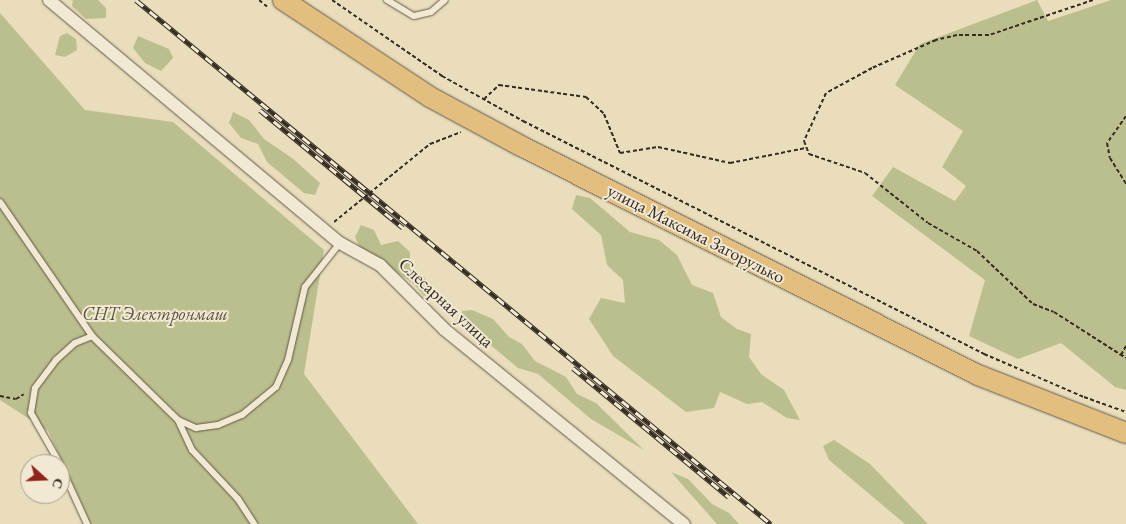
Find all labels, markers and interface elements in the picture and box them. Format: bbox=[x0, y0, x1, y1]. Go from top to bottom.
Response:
street label: улица Максима Загорулько bbox=[604, 180, 788, 288]
street label: Слесарная улица bbox=[394, 253, 498, 353]
park label: СНТ Электронмаш bbox=[82, 303, 228, 325]
north arrow bbox=[20, 454, 70, 504]
text: С bbox=[48, 476, 68, 492]

